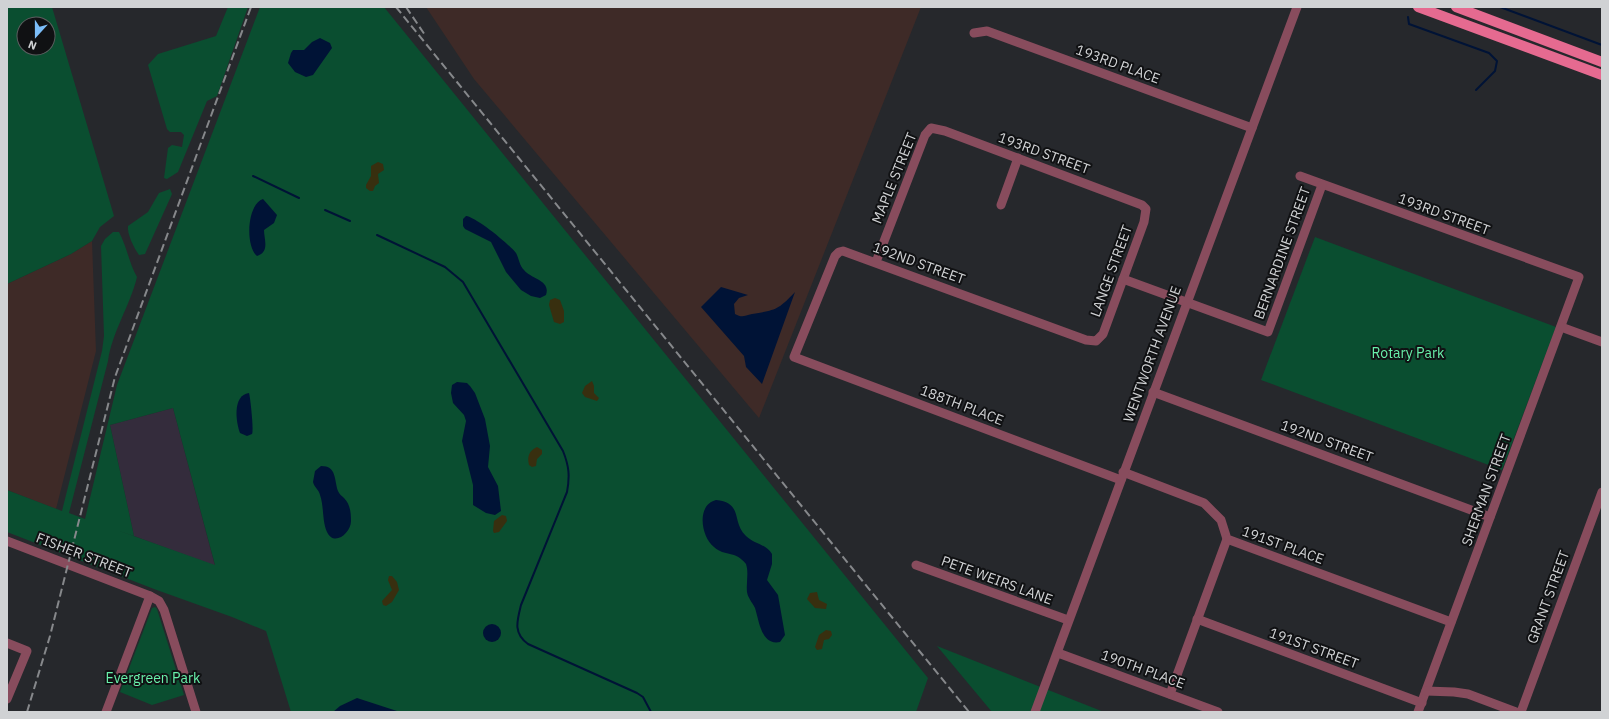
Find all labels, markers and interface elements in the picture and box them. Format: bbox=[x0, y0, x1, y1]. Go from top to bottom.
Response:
north arrow bbox=[16, 16, 56, 56]
text: N bbox=[26, 37, 39, 53]
street label: 193RD PLACE bbox=[1073, 40, 1163, 88]
street label: 193RD STREET bbox=[996, 128, 1092, 178]
street label: MAPLE STREET bbox=[868, 130, 920, 226]
street label: BERNARDINE STREET bbox=[1250, 184, 1314, 322]
street label: 193RD STREET bbox=[1396, 189, 1492, 239]
street label: LANGE STREET bbox=[1086, 223, 1136, 319]
street label: 192ND STREET bbox=[870, 238, 968, 288]
street label: WENTWORTH AVENUE bbox=[1119, 283, 1185, 425]
park label: Rotary Park bbox=[1372, 344, 1445, 362]
street label: 188TH PLACE bbox=[918, 381, 1006, 429]
street label: 192ND STREET bbox=[1278, 416, 1376, 466]
street label: SHERMAN STREET bbox=[1457, 432, 1515, 548]
street label: 191ST PLACE bbox=[1240, 522, 1326, 568]
street label: FISHER STREET bbox=[34, 528, 134, 582]
street label: GRANT STREET bbox=[1523, 548, 1573, 646]
street label: PETE WEIRS LANE bbox=[939, 552, 1055, 608]
street label: 191ST STREET bbox=[1267, 624, 1361, 672]
street label: 190TH PLACE bbox=[1099, 646, 1187, 692]
park label: Evergreen Park bbox=[106, 669, 201, 687]

